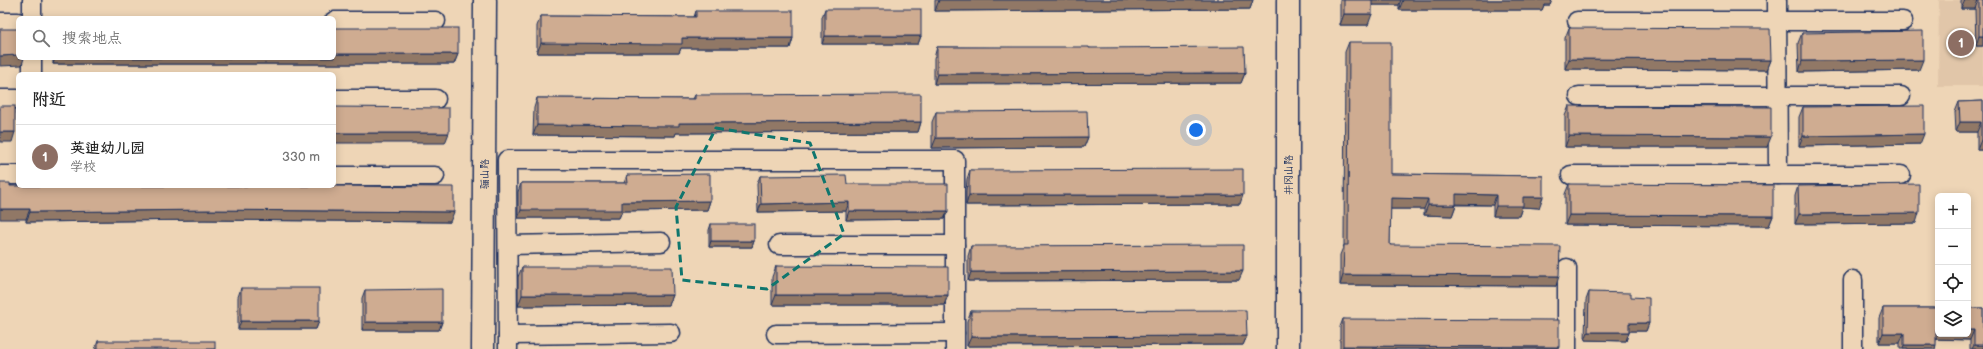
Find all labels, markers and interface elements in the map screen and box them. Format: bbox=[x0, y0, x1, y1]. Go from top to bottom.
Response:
search box bbox=[16, 16, 336, 60]
icon: search bbox=[30, 27, 52, 49]
pin: 1 bbox=[1948, 28, 1974, 58]
text: 搜索地点 bbox=[62, 29, 122, 48]
text: 附近 bbox=[32, 90, 66, 110]
your location bbox=[1186, 120, 1206, 140]
text: 英迪幼儿园 bbox=[70, 139, 145, 158]
text: 1 bbox=[42, 149, 48, 165]
text: 330 m bbox=[282, 149, 320, 165]
street label: 井冈山路 bbox=[1283, 155, 1295, 195]
text: 学校 bbox=[70, 159, 96, 175]
street label: 骊山路 bbox=[479, 159, 491, 189]
map controls bbox=[1935, 193, 1971, 337]
button: + bbox=[1935, 193, 1971, 229]
button: − bbox=[1935, 229, 1971, 265]
button: locate bbox=[1935, 265, 1971, 301]
button: layers bbox=[1935, 301, 1971, 337]

